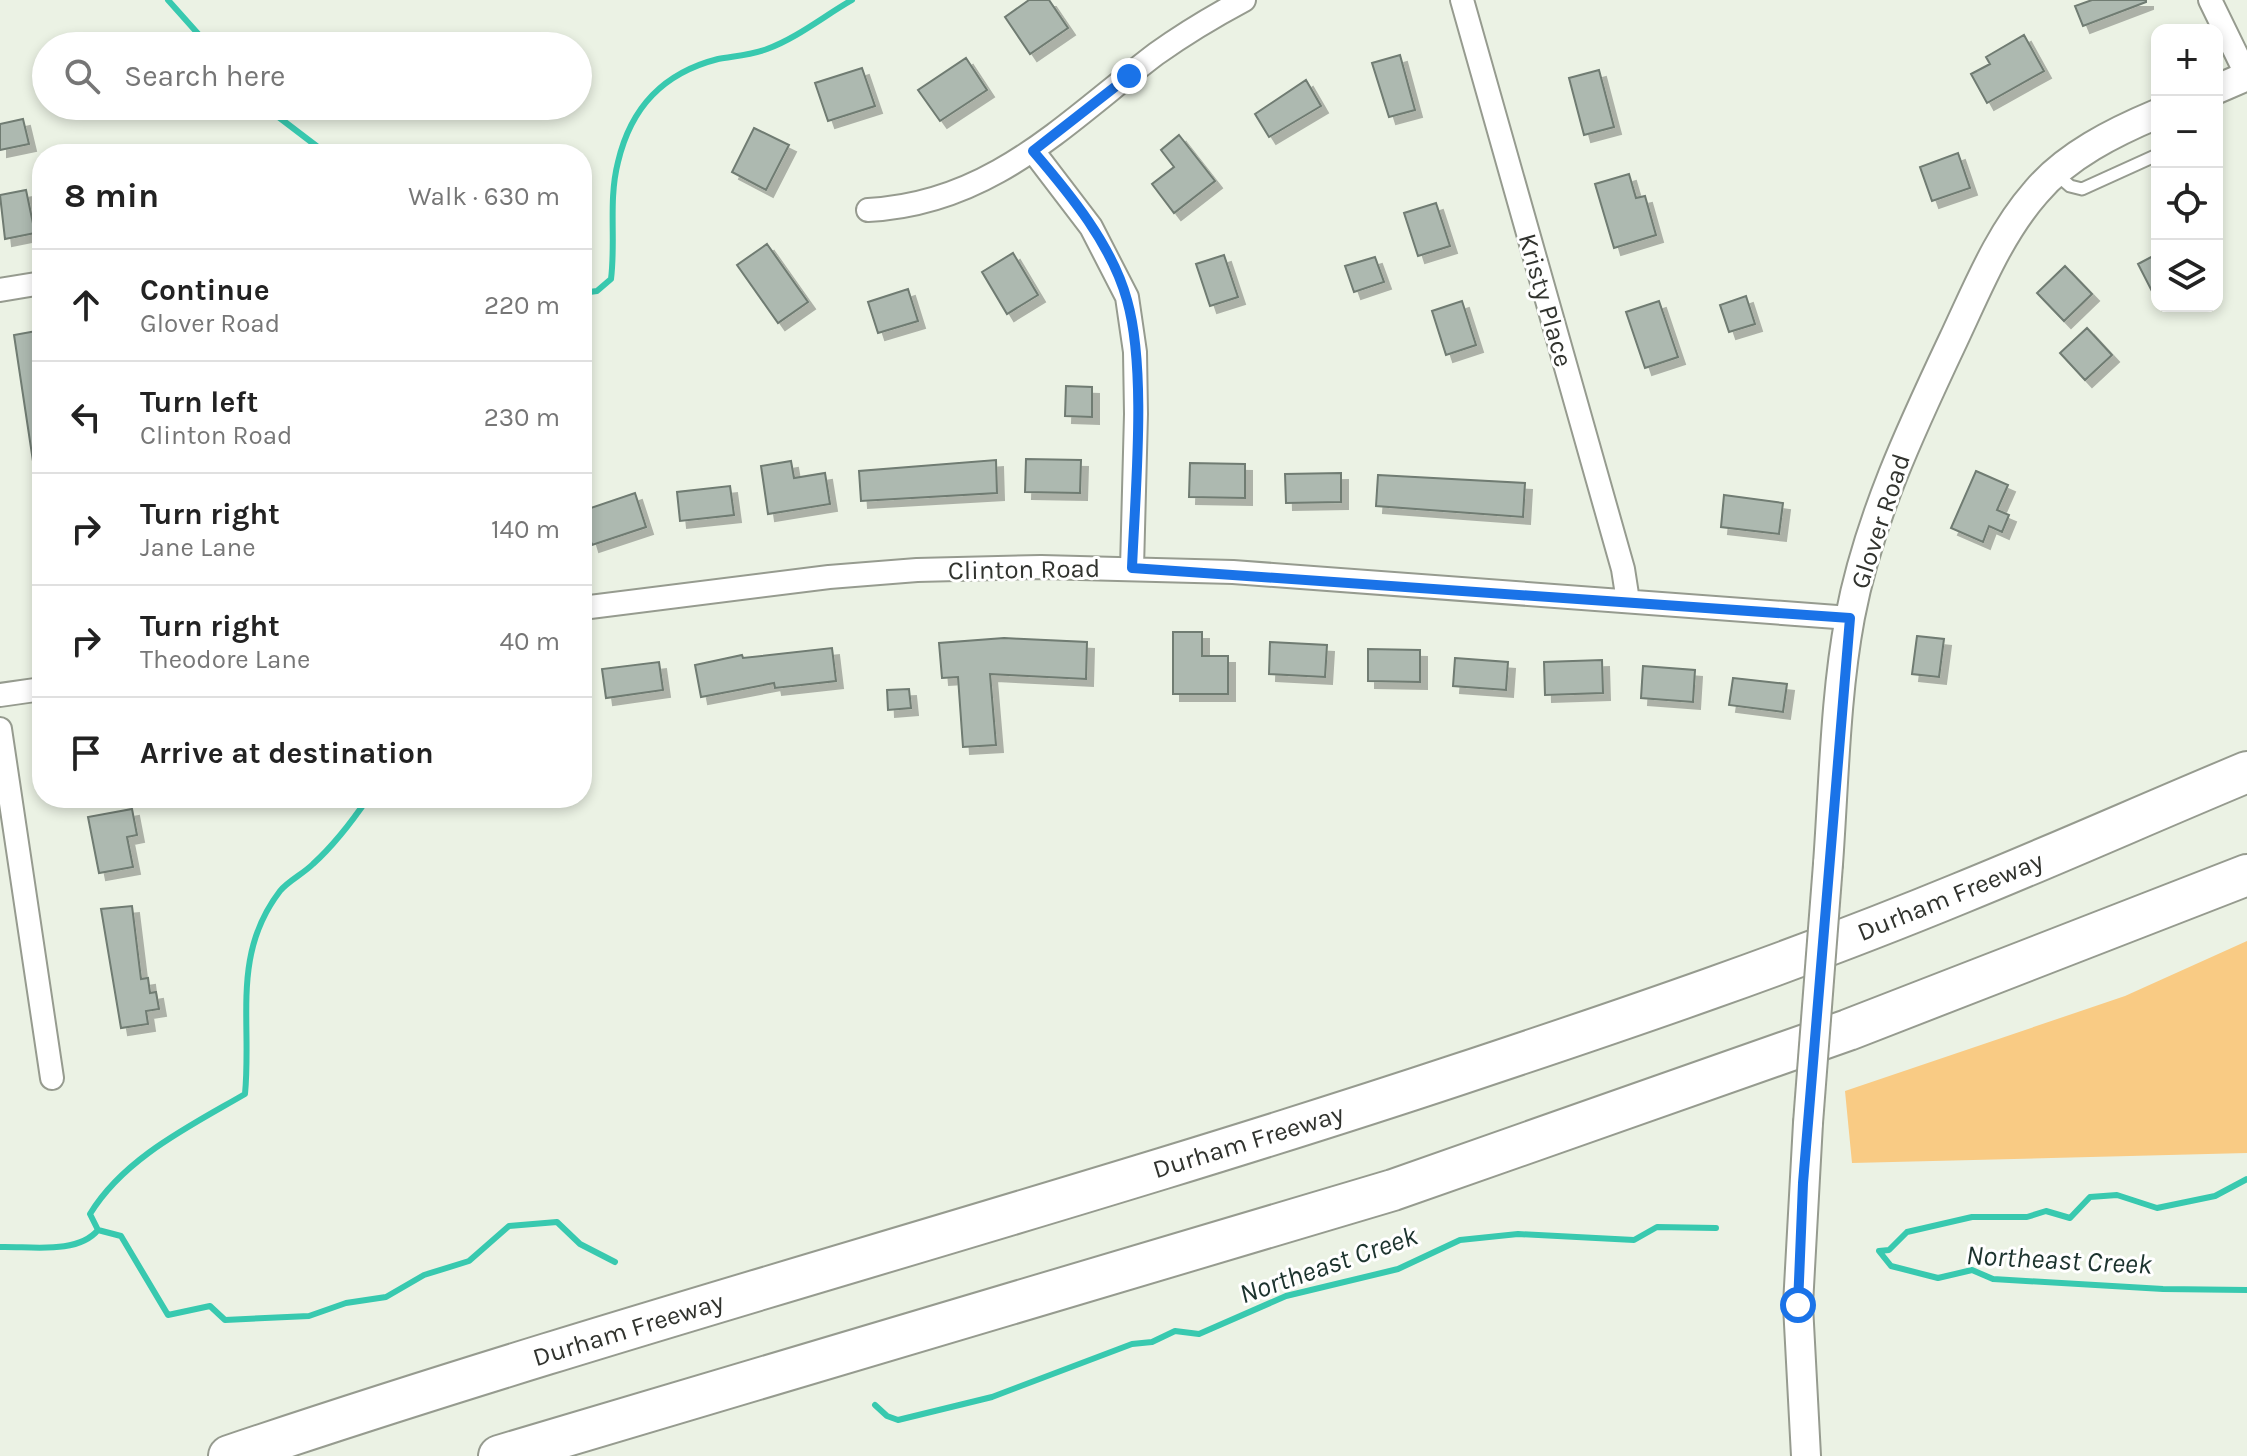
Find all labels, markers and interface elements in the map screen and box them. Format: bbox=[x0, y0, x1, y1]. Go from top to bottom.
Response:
map controls bbox=[2151, 24, 2223, 312]
button: + bbox=[2151, 24, 2223, 96]
search box bbox=[32, 32, 592, 120]
icon: search bbox=[60, 54, 104, 98]
text: Search here bbox=[124, 58, 285, 94]
route end bbox=[1111, 58, 1147, 94]
button: − bbox=[2151, 96, 2223, 168]
button: locate bbox=[2151, 168, 2223, 240]
text: 8 min bbox=[64, 176, 159, 216]
text: Walk · 630 m bbox=[408, 181, 560, 212]
street label: Kristy Place bbox=[1512, 230, 1579, 370]
button: layers bbox=[2151, 240, 2223, 312]
text: Continue bbox=[140, 272, 270, 308]
icon: ahead bbox=[64, 283, 108, 327]
text: 220 m bbox=[484, 290, 560, 321]
text: Glover Road bbox=[140, 308, 280, 339]
text: Turn left bbox=[140, 384, 258, 420]
icon: left bbox=[64, 395, 108, 439]
text: 230 m bbox=[484, 402, 560, 433]
text: Clinton Road bbox=[140, 420, 292, 451]
street label: Glover Road bbox=[1844, 450, 1917, 593]
text: Turn right bbox=[140, 496, 280, 532]
icon: right bbox=[64, 507, 108, 551]
text: 140 m bbox=[491, 514, 560, 545]
text: Jane Lane bbox=[140, 532, 256, 563]
street label: Clinton Road bbox=[948, 553, 1100, 586]
text: Turn right bbox=[140, 608, 280, 644]
icon: right bbox=[64, 619, 108, 663]
text: 40 m bbox=[500, 626, 560, 657]
text: Theodore Lane bbox=[140, 644, 310, 675]
icon: arrive bbox=[64, 731, 108, 775]
text: Arrive at destination bbox=[140, 735, 434, 771]
street label: Durham Freeway bbox=[1853, 845, 2048, 948]
street label: Durham Freeway bbox=[1149, 1098, 1347, 1185]
water label: Northeast Creek bbox=[1235, 1218, 1422, 1310]
water label: Northeast Creek bbox=[1965, 1238, 2154, 1281]
street label: Durham Freeway bbox=[529, 1286, 727, 1373]
route start bbox=[1780, 1287, 1816, 1323]

